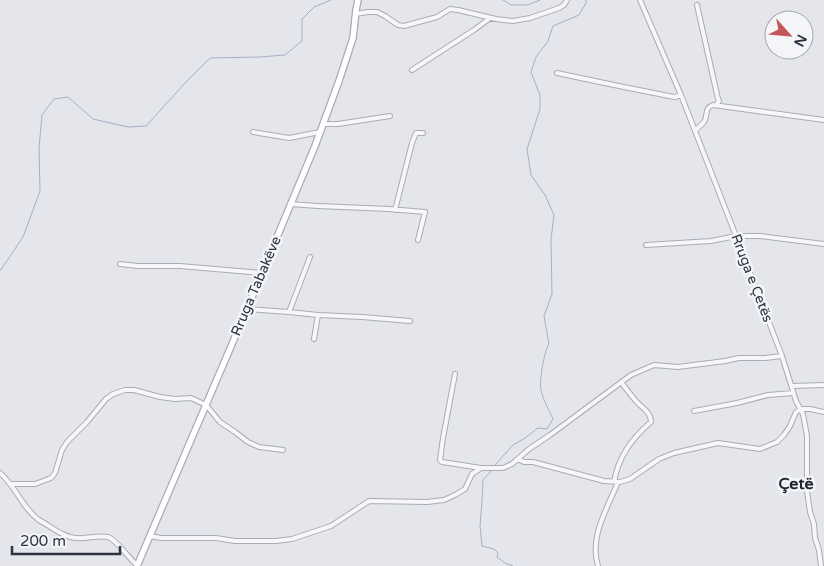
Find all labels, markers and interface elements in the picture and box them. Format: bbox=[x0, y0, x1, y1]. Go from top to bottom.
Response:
north arrow bbox=[764, 10, 814, 60]
text: N bbox=[790, 32, 810, 50]
street label: Rruga e Çetës bbox=[727, 231, 777, 325]
street label: Rruga Tabakëve bbox=[227, 233, 285, 338]
district label: Çetë bbox=[779, 474, 813, 494]
scale bar bbox=[12, 524, 120, 556]
text: 200 m bbox=[20, 532, 66, 550]

